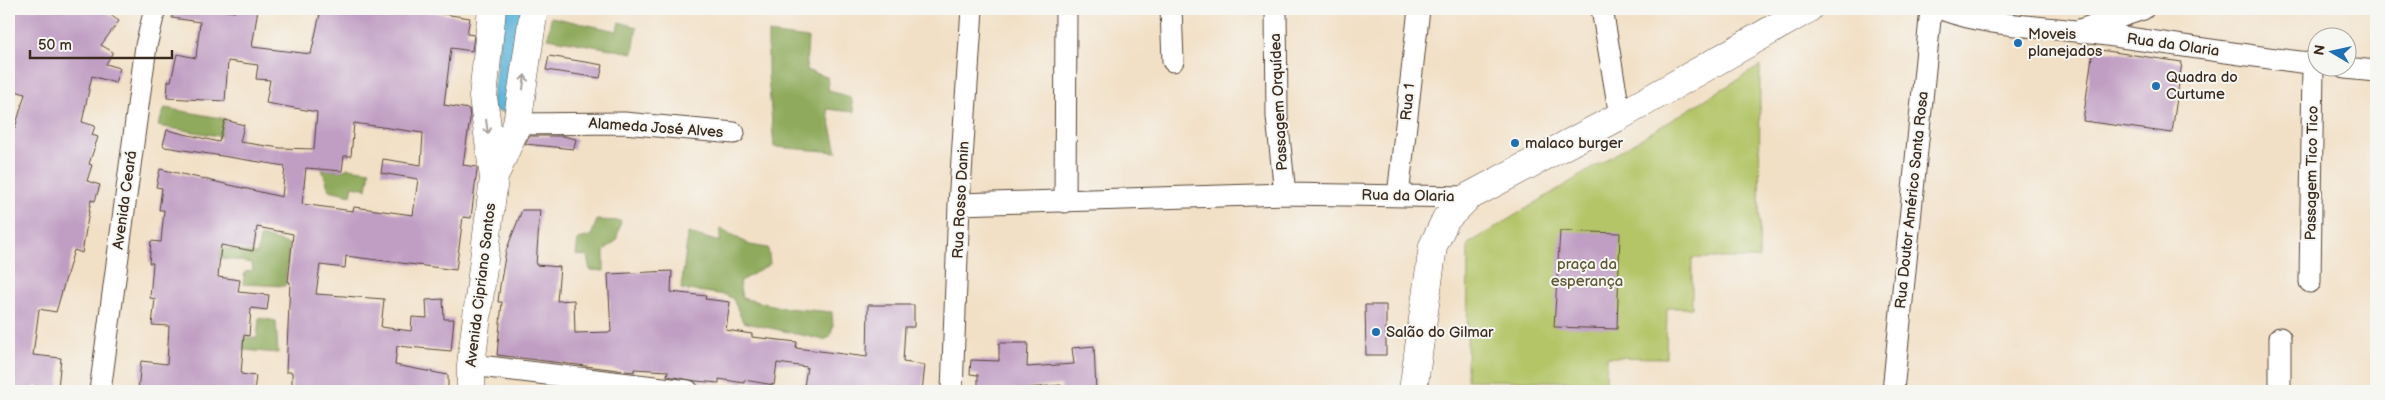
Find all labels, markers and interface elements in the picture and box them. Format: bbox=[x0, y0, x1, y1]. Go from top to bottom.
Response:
place label: Moveis planejados bbox=[2028, 25, 2103, 61]
scale bar bbox=[30, 28, 172, 60]
north arrow bbox=[2308, 28, 2358, 78]
street label: Rua da Olaria bbox=[2125, 29, 2221, 61]
street label: Passagem Orquídea bbox=[1266, 33, 1292, 171]
text: 50 m bbox=[38, 36, 72, 55]
marker: Moveis planejados bbox=[2012, 37, 2024, 49]
text: N bbox=[2310, 44, 2329, 57]
place label: Quadra do Curtume bbox=[2166, 68, 2238, 104]
one-way arrow bbox=[519, 75, 529, 91]
marker: Quadra do Curtume bbox=[2150, 80, 2162, 92]
street label: Rua 1 bbox=[1397, 82, 1419, 122]
street label: Rua Doutor Américo Santa Rosa bbox=[1891, 90, 1933, 310]
street label: Passagem Tico Tico bbox=[2301, 105, 2323, 241]
street label: Alameda José Alves bbox=[588, 114, 725, 142]
one-way arrow bbox=[482, 119, 492, 135]
place label: malaco burger bbox=[1525, 134, 1624, 153]
marker: malaco burger bbox=[1509, 137, 1521, 149]
street label: Rua Rosso Danin bbox=[948, 141, 974, 259]
street label: Avenida Ceará bbox=[109, 149, 141, 251]
street label: Rua da Olaria bbox=[1361, 186, 1455, 206]
street label: Avenida Cipriano Santos bbox=[462, 201, 501, 368]
park label: praça da esperança bbox=[1551, 255, 1623, 291]
place label: Salão do Gilmar bbox=[1386, 323, 1494, 342]
marker: Salão do Gilmar bbox=[1370, 326, 1382, 338]

